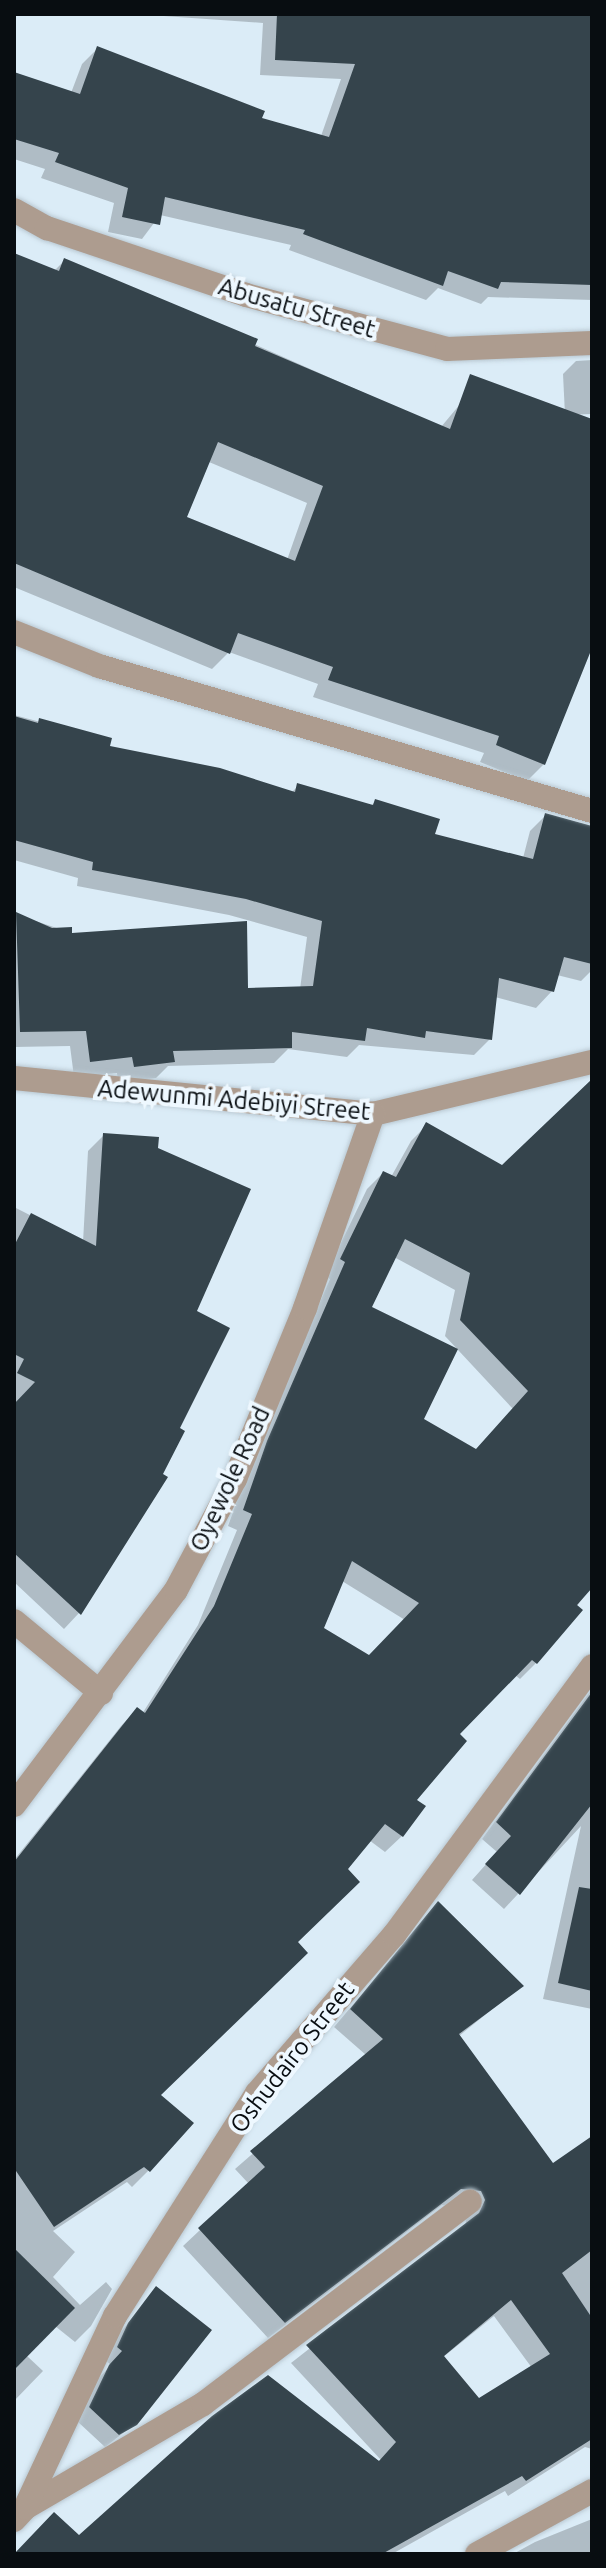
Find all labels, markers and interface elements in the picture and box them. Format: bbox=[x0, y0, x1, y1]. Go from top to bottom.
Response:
street label: Abusatu Street bbox=[215, 272, 379, 344]
street label: Adewunmi Adebiyi Street bbox=[97, 1074, 371, 1126]
street label: Oyewole Road bbox=[184, 1402, 276, 1556]
street label: Oshudairo Street bbox=[224, 1976, 360, 2138]

